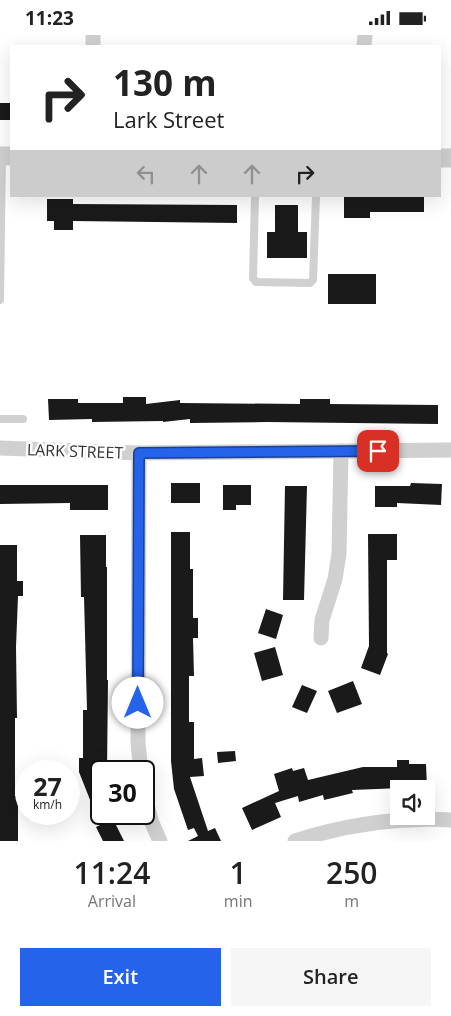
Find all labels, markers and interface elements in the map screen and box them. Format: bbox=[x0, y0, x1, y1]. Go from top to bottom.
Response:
text: 11:23 bbox=[25, 5, 74, 31]
text: 130 m bbox=[113, 59, 217, 106]
icon: right bbox=[30, 65, 95, 130]
text: Lark Street bbox=[113, 104, 224, 134]
icon: left bbox=[132, 160, 160, 188]
icon: ahead bbox=[185, 160, 213, 188]
icon: ahead bbox=[238, 160, 266, 188]
icon: right bbox=[291, 160, 319, 188]
pin bbox=[357, 430, 399, 472]
icon: arrive bbox=[364, 437, 392, 465]
street label: LARK STREET bbox=[26, 438, 124, 464]
position arrow bbox=[111, 676, 163, 728]
speed limit sign: 30 bbox=[90, 760, 155, 825]
text: 27 bbox=[33, 769, 62, 803]
map controls bbox=[390, 780, 435, 825]
button: sound bbox=[390, 780, 435, 825]
text: km/h bbox=[33, 796, 62, 813]
text: 11:24 bbox=[74, 852, 150, 893]
text: 1 bbox=[230, 852, 247, 893]
text: 250 bbox=[326, 852, 377, 893]
text: Arrival bbox=[88, 890, 136, 912]
text: min bbox=[224, 890, 253, 912]
text: m bbox=[344, 890, 359, 912]
button: Exit bbox=[20, 948, 221, 1006]
button: Share bbox=[231, 948, 431, 1006]

